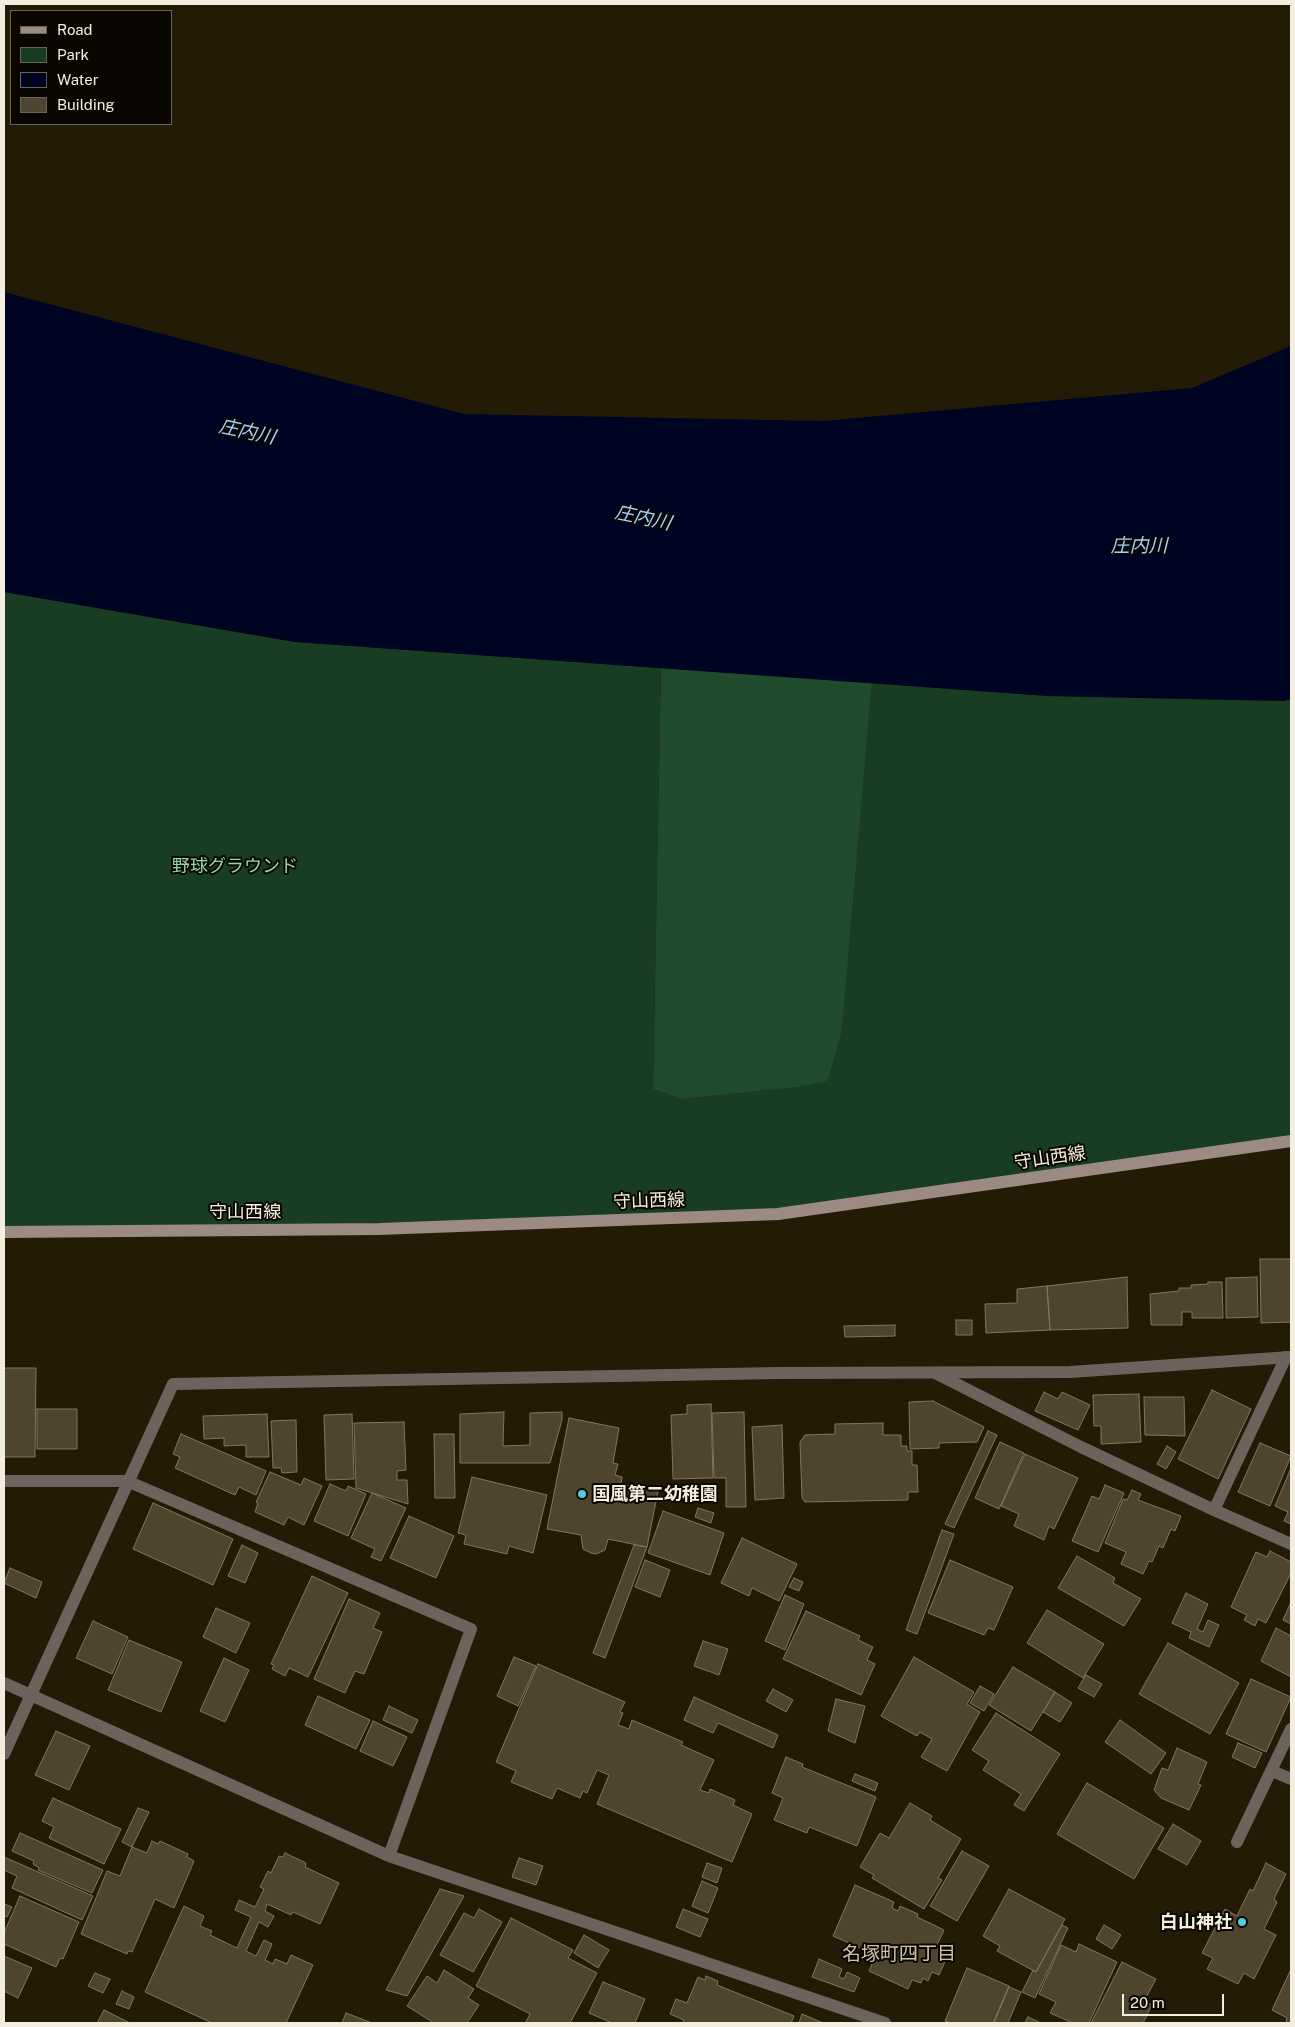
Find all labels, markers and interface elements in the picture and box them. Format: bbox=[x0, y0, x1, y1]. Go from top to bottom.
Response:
legend bbox=[10, 10, 172, 125]
text: Road bbox=[57, 21, 93, 38]
text: Park bbox=[57, 46, 89, 63]
text: Water bbox=[57, 71, 99, 88]
text: Building bbox=[57, 96, 115, 113]
water label: 庄内川 bbox=[217, 415, 277, 449]
water label: 庄内川 bbox=[613, 501, 673, 535]
water label: 庄内川 bbox=[1111, 535, 1167, 557]
park label: 野球グラウンド bbox=[172, 855, 298, 877]
street label: 守山西線 bbox=[1013, 1142, 1087, 1174]
street label: 守山西線 bbox=[613, 1189, 685, 1213]
street label: 守山西線 bbox=[209, 1201, 281, 1223]
place label: 国風第二幼稚園 bbox=[592, 1483, 718, 1505]
marker: 国風第二幼稚園 bbox=[576, 1488, 588, 1500]
place label: 白山神社 bbox=[1160, 1911, 1232, 1933]
marker: 白山神社 bbox=[1236, 1916, 1248, 1928]
district label: 名塚町四丁目 bbox=[842, 1943, 956, 1965]
scale bar bbox=[1125, 1984, 1228, 2016]
text: 20 m bbox=[1130, 1994, 1165, 2011]

